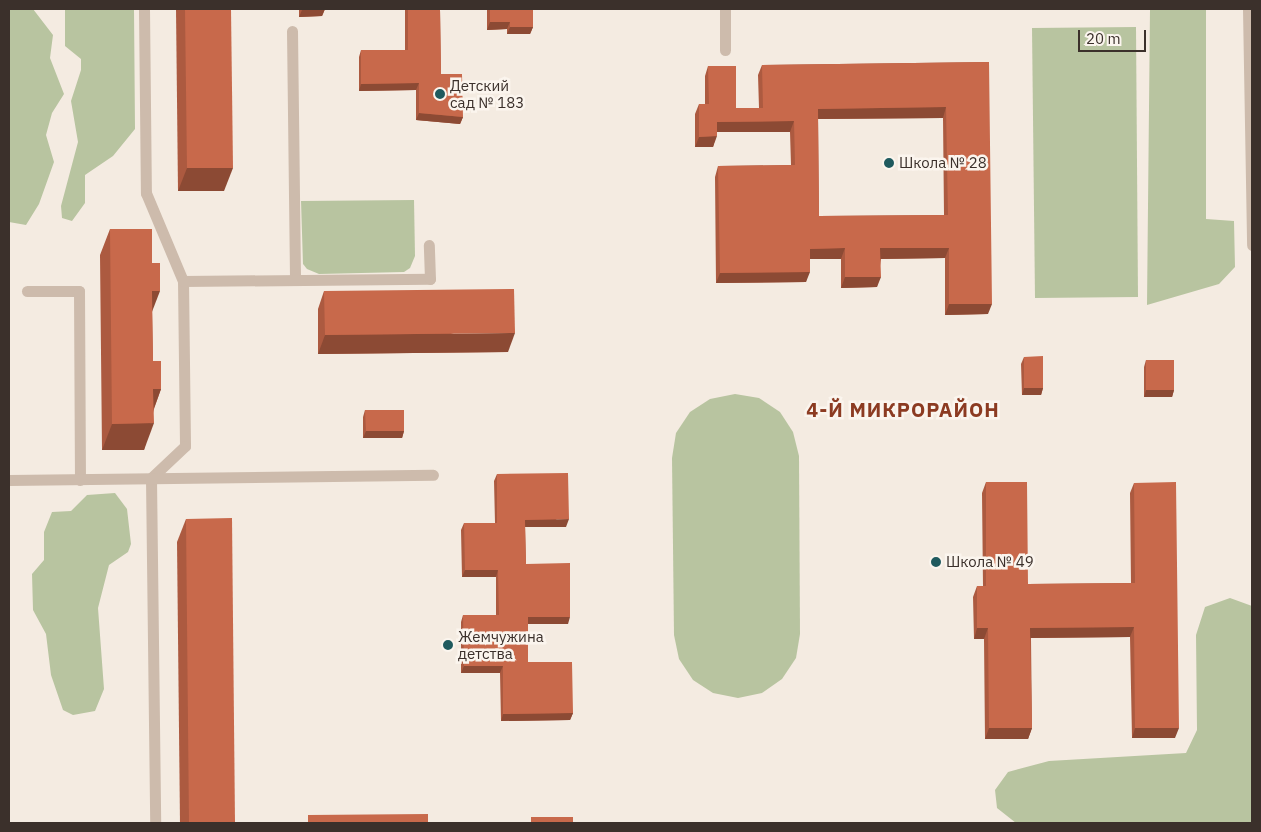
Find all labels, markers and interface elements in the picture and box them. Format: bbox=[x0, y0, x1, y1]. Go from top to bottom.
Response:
scale bar bbox=[1081, 20, 1148, 52]
text: 20 m bbox=[1086, 29, 1121, 48]
place label: Детский сад № 183 bbox=[450, 76, 524, 111]
marker: Детский сад № 183 bbox=[434, 88, 446, 100]
place label: Школа № 28 bbox=[899, 154, 987, 172]
marker: Школа № 28 bbox=[883, 157, 895, 169]
district label: 4-Й МИКРОРАЙОН bbox=[804, 397, 1002, 421]
place label: Школа № 49 bbox=[946, 553, 1034, 571]
marker: Школа № 49 bbox=[930, 556, 942, 568]
place label: Жемчужина детства bbox=[458, 627, 544, 662]
marker: Жемчужина детства bbox=[442, 639, 454, 651]

